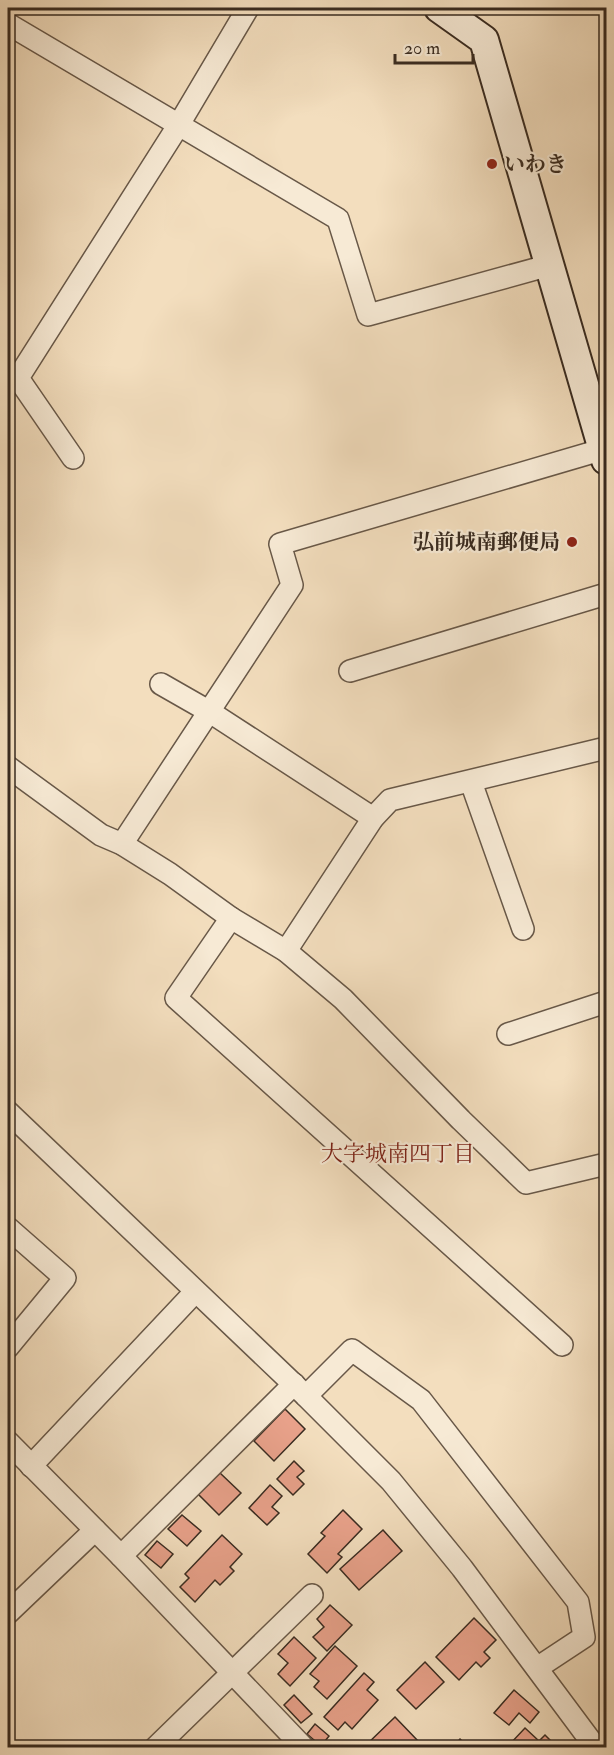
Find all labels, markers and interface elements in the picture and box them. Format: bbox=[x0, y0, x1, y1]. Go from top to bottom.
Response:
scale bar bbox=[395, 27, 473, 65]
text: 20 m bbox=[404, 37, 440, 60]
place label: いわき bbox=[504, 151, 567, 178]
marker: いわき bbox=[485, 157, 499, 171]
place label: 弘前城南郵便局 bbox=[413, 529, 560, 556]
marker: 弘前城南郵便局 bbox=[565, 535, 579, 549]
district label: 大字城南四丁目 bbox=[321, 1140, 475, 1168]

